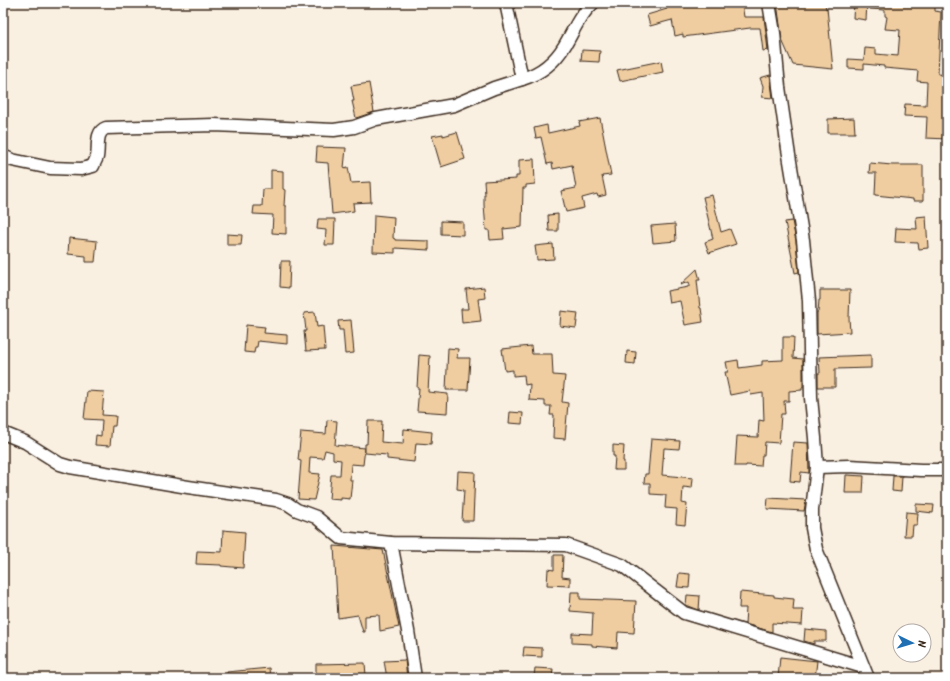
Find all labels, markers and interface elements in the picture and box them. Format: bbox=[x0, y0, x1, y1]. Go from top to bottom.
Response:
north arrow bbox=[892, 623, 932, 663]
text: N bbox=[912, 640, 930, 648]

